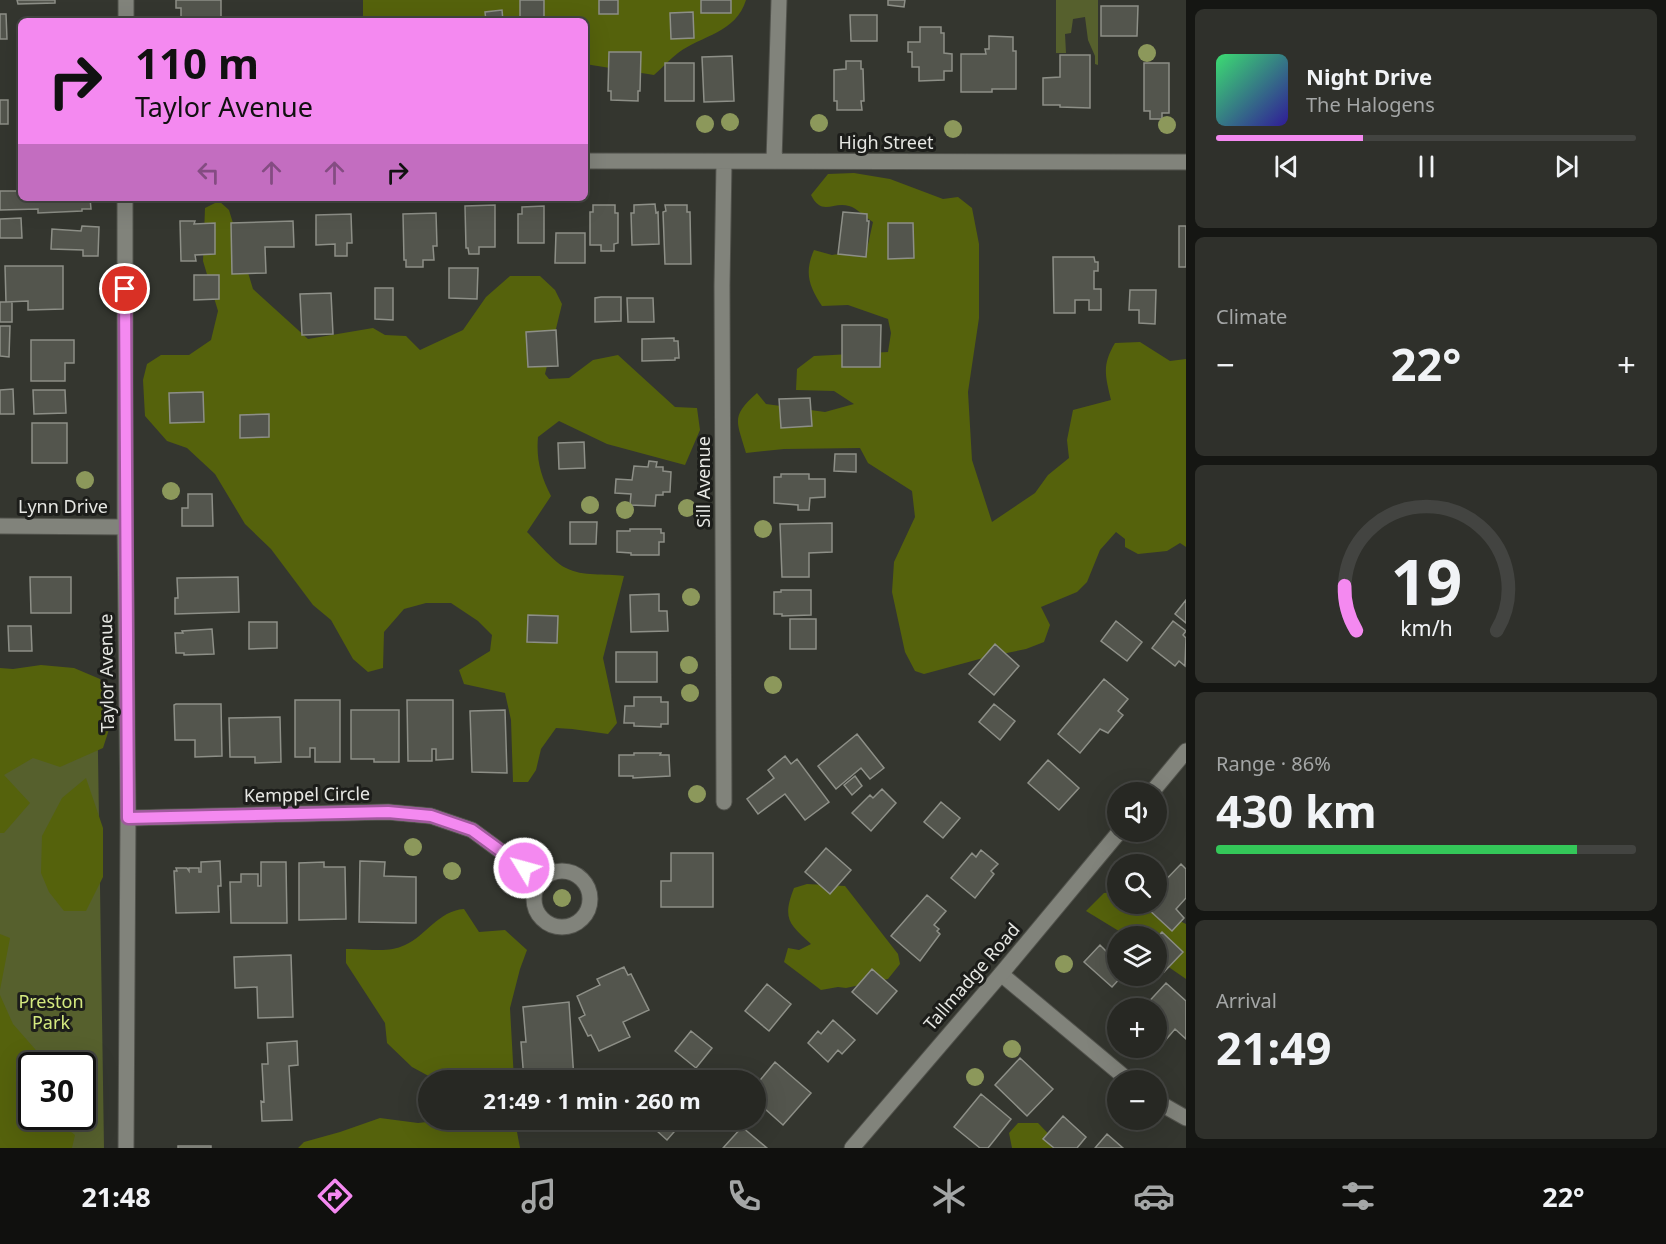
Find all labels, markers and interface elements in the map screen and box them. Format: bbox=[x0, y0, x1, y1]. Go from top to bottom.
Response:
text: 110 m bbox=[135, 34, 259, 91]
icon: right bbox=[36, 42, 114, 120]
text: Night Drive bbox=[1306, 61, 1432, 91]
text: Taylor Avenue bbox=[135, 88, 313, 125]
text: The Halogens bbox=[1306, 91, 1435, 118]
street label: High Street bbox=[838, 130, 934, 154]
icon: previous bbox=[1270, 150, 1303, 183]
icon: pause bbox=[1410, 150, 1443, 183]
icon: next bbox=[1550, 150, 1583, 183]
icon: left bbox=[192, 156, 225, 189]
icon: ahead bbox=[255, 156, 288, 189]
icon: ahead bbox=[318, 156, 351, 189]
icon: right bbox=[381, 156, 414, 189]
pin bbox=[99, 263, 150, 314]
icon: arrive bbox=[108, 272, 141, 305]
text: Climate bbox=[1216, 303, 1287, 330]
text: 22° bbox=[1391, 333, 1461, 394]
text: − bbox=[1216, 342, 1235, 387]
text: + bbox=[1617, 342, 1636, 387]
street label: Sill Avenue bbox=[691, 436, 715, 528]
street label: Lynn Drive bbox=[18, 494, 108, 518]
text: 19 bbox=[1390, 538, 1462, 623]
street label: Taylor Avenue bbox=[93, 613, 119, 733]
text: km/h bbox=[1400, 613, 1452, 642]
text: Range · 86% bbox=[1216, 750, 1331, 777]
text: 430 km bbox=[1216, 780, 1377, 841]
street label: Kemppel Circle bbox=[244, 781, 370, 807]
map controls bbox=[1107, 782, 1167, 1130]
button: sound bbox=[1107, 782, 1167, 842]
position arrow bbox=[492, 836, 556, 900]
button: search bbox=[1107, 854, 1167, 914]
street label: Tallmadge Road bbox=[918, 917, 1025, 1035]
button: layers bbox=[1107, 926, 1167, 986]
text: Arrival bbox=[1216, 987, 1277, 1014]
park label: Preston Park bbox=[18, 989, 84, 1034]
button: + bbox=[1107, 998, 1167, 1058]
text: 21:49 bbox=[1216, 1017, 1332, 1078]
speed limit sign: 30 bbox=[18, 1052, 96, 1130]
button: − bbox=[1107, 1070, 1167, 1130]
text: 21:49 · 1 min · 260 m bbox=[483, 1085, 701, 1115]
icon: directions bbox=[314, 1175, 356, 1217]
icon: music bbox=[518, 1175, 560, 1217]
icon: phone bbox=[723, 1175, 765, 1217]
icon: climate bbox=[928, 1175, 970, 1217]
icon: car bbox=[1133, 1175, 1175, 1217]
icon: filters bbox=[1337, 1175, 1379, 1217]
text: 21:48 bbox=[81, 1178, 151, 1215]
text: 22° bbox=[1542, 1178, 1585, 1215]

